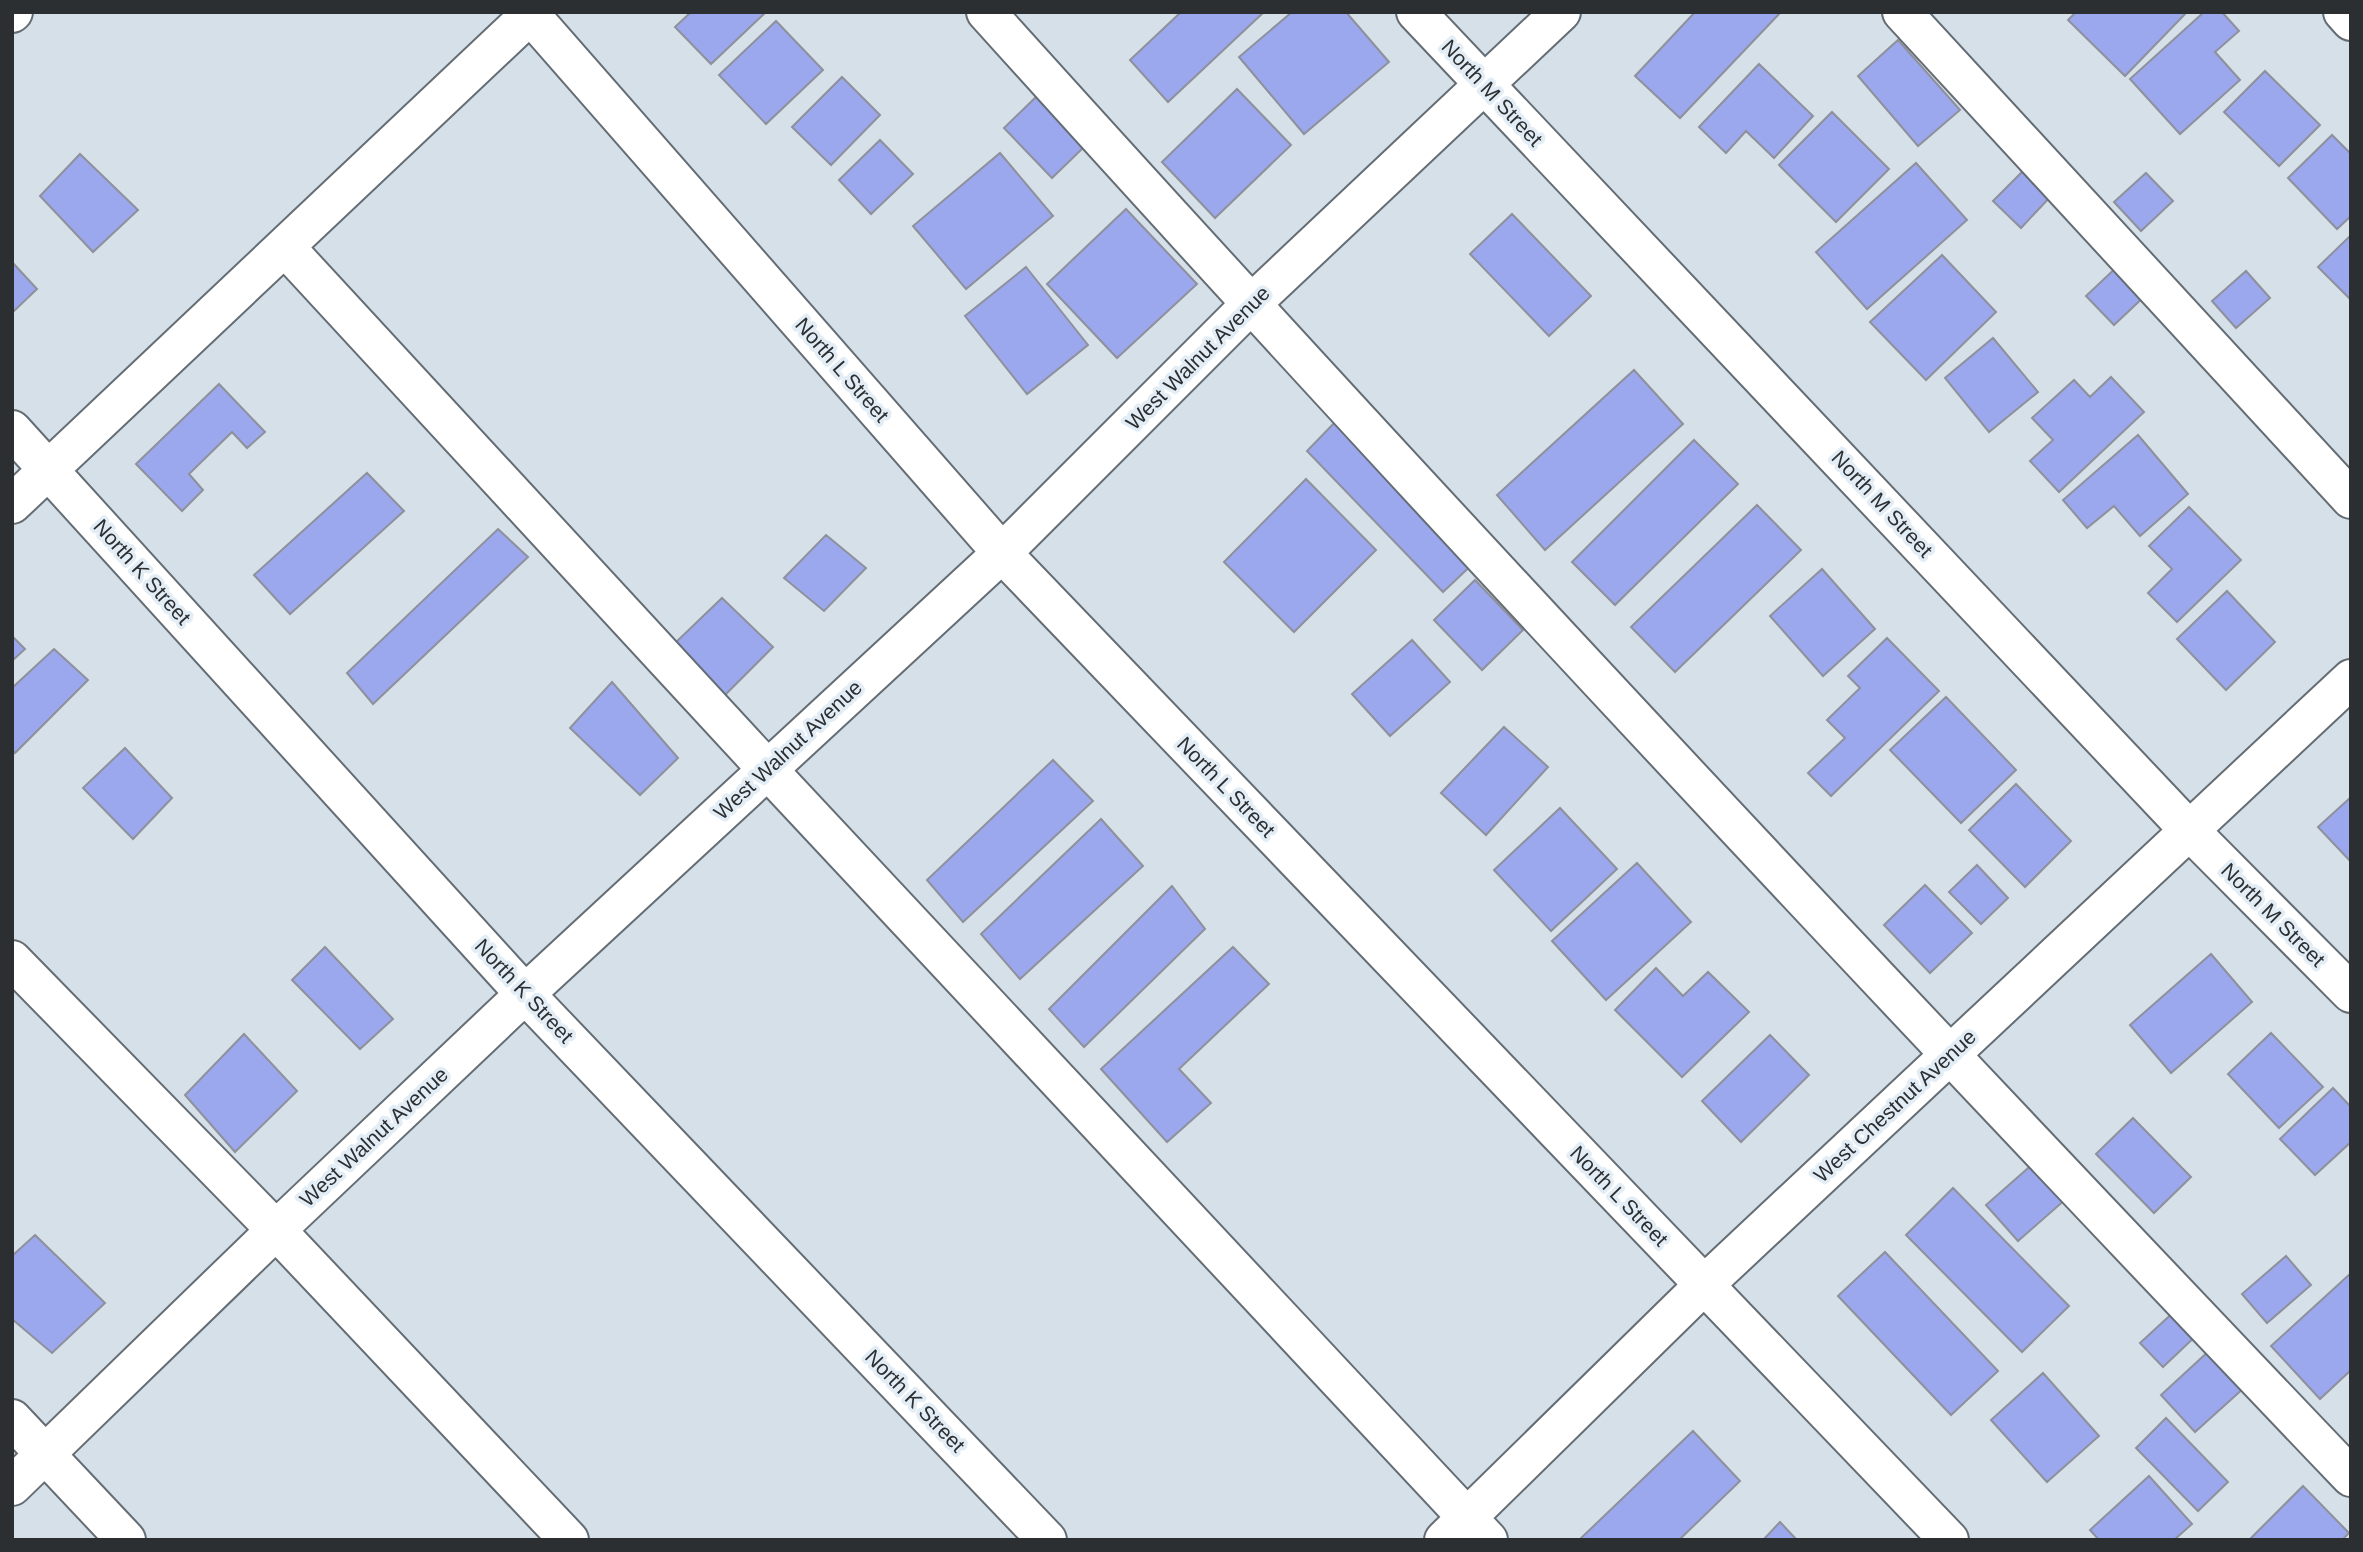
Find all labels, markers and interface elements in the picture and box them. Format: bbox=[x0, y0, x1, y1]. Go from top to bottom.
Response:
street label: North M Street bbox=[1437, 35, 1547, 151]
street label: West Walnut Avenue bbox=[1121, 281, 1274, 434]
street label: North L Street bbox=[791, 313, 894, 426]
street label: North M Street bbox=[1827, 446, 1937, 562]
street label: North K Street bbox=[89, 515, 196, 629]
street label: West Walnut Avenue bbox=[709, 675, 866, 824]
street label: North L Street bbox=[1173, 732, 1280, 841]
street label: North M Street bbox=[2217, 858, 2330, 971]
street label: North K Street bbox=[471, 934, 578, 1047]
street label: West Chestnut Avenue bbox=[1809, 1025, 1980, 1187]
street label: West Walnut Avenue bbox=[295, 1062, 452, 1211]
street label: North L Street bbox=[1566, 1141, 1673, 1250]
street label: North K Street bbox=[861, 1345, 970, 1457]

